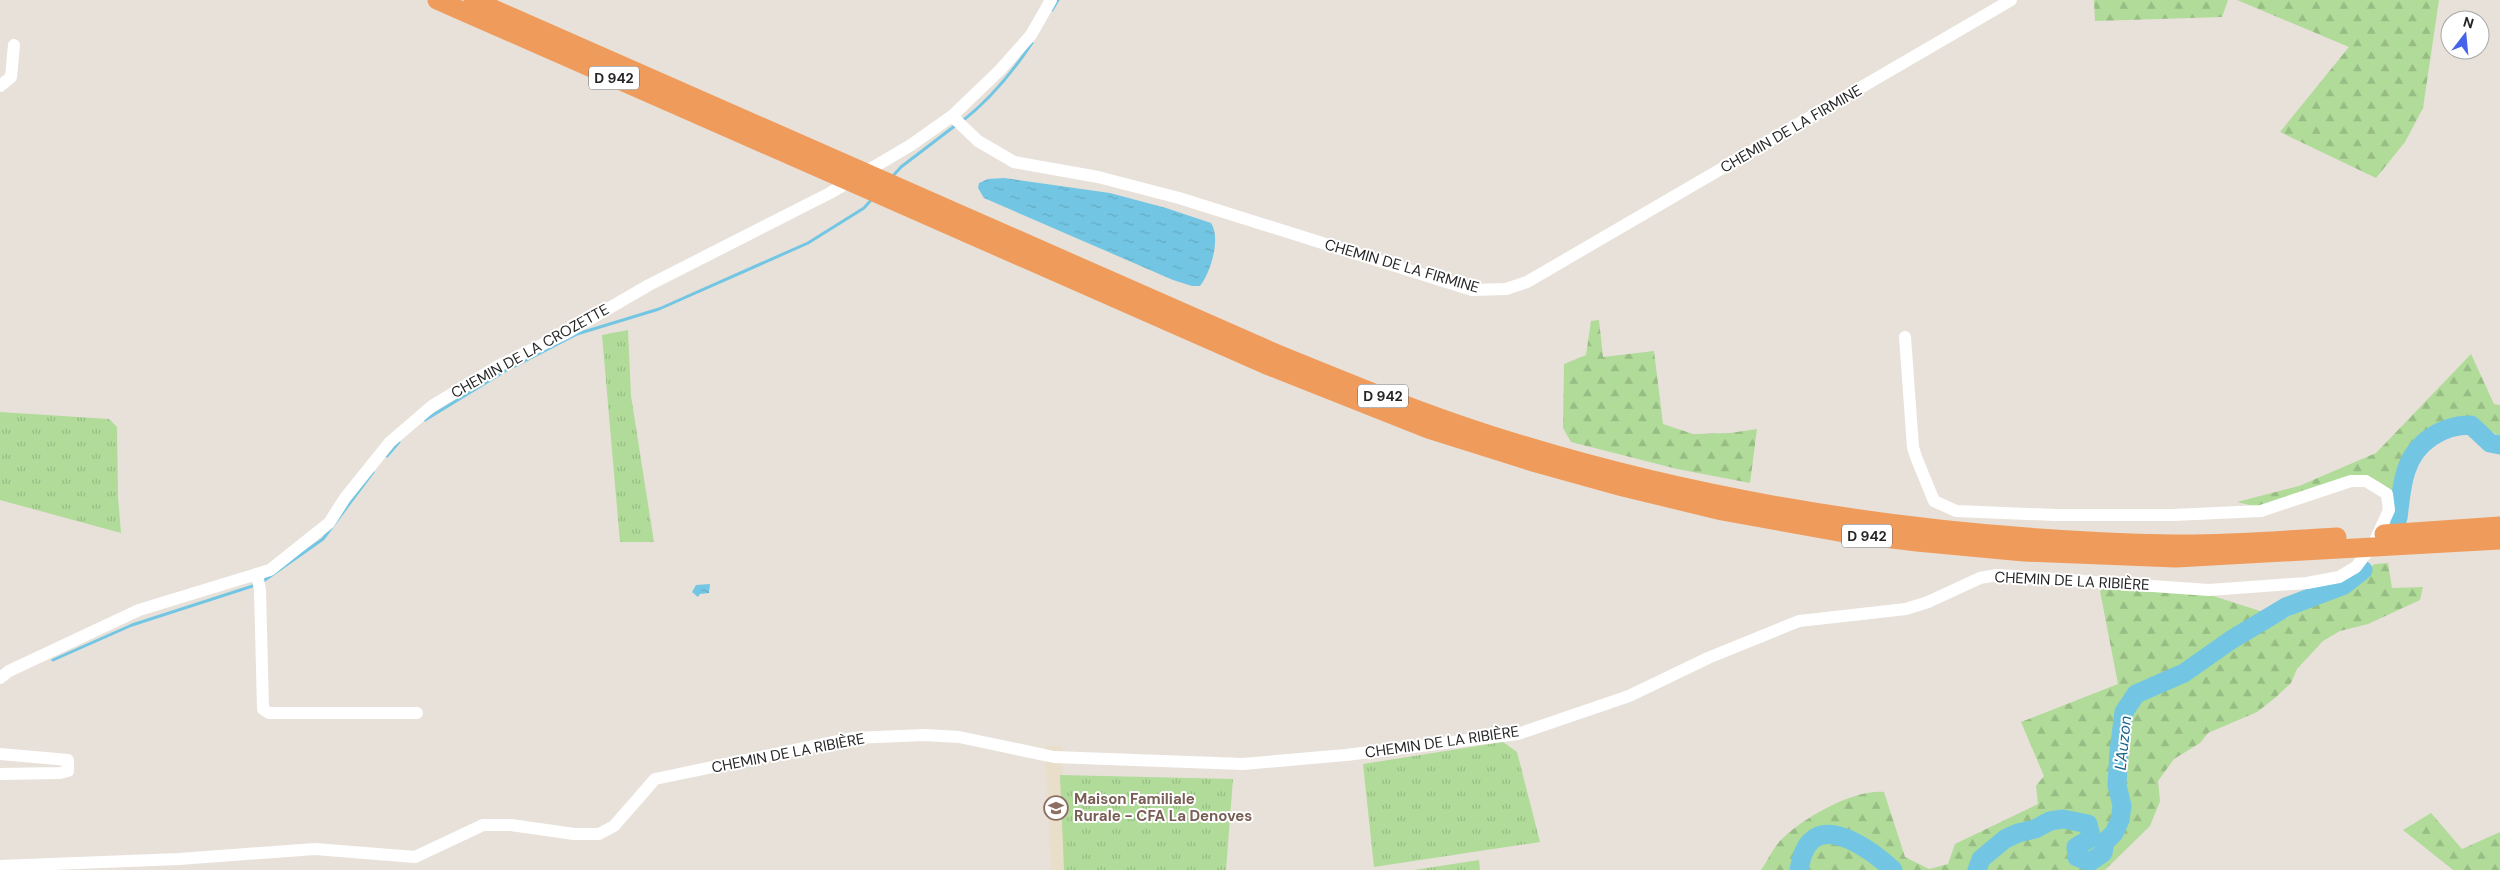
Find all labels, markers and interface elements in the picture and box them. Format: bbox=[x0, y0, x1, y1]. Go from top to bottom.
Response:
north arrow bbox=[2440, 10, 2490, 60]
text: N bbox=[2461, 12, 2476, 33]
road number: D 942 bbox=[589, 66, 639, 90]
street label: CHEMIN DE LA FIRMINE bbox=[1717, 80, 1865, 178]
street label: CHEMIN DE LA FIRMINE bbox=[1322, 234, 1482, 298]
street label: CHEMIN DE LA CROZETTE bbox=[447, 299, 613, 403]
road number: D 942 bbox=[1358, 384, 1408, 408]
road number: D 942 bbox=[1842, 524, 1892, 548]
street label: CHEMIN DE LA RIBIÈRE bbox=[1994, 567, 2150, 595]
water label: L'Auzon bbox=[2110, 715, 2136, 771]
street label: CHEMIN DE LA RIBIÈRE bbox=[1364, 721, 1520, 763]
street label: CHEMIN DE LA RIBIÈRE bbox=[710, 728, 866, 778]
place label: Maison Familiale Rurale - CFA La Denoves bbox=[1074, 789, 1252, 826]
school or university icon: Maison Familiale Rurale - CFA La Denoves bbox=[1043, 795, 1069, 821]

